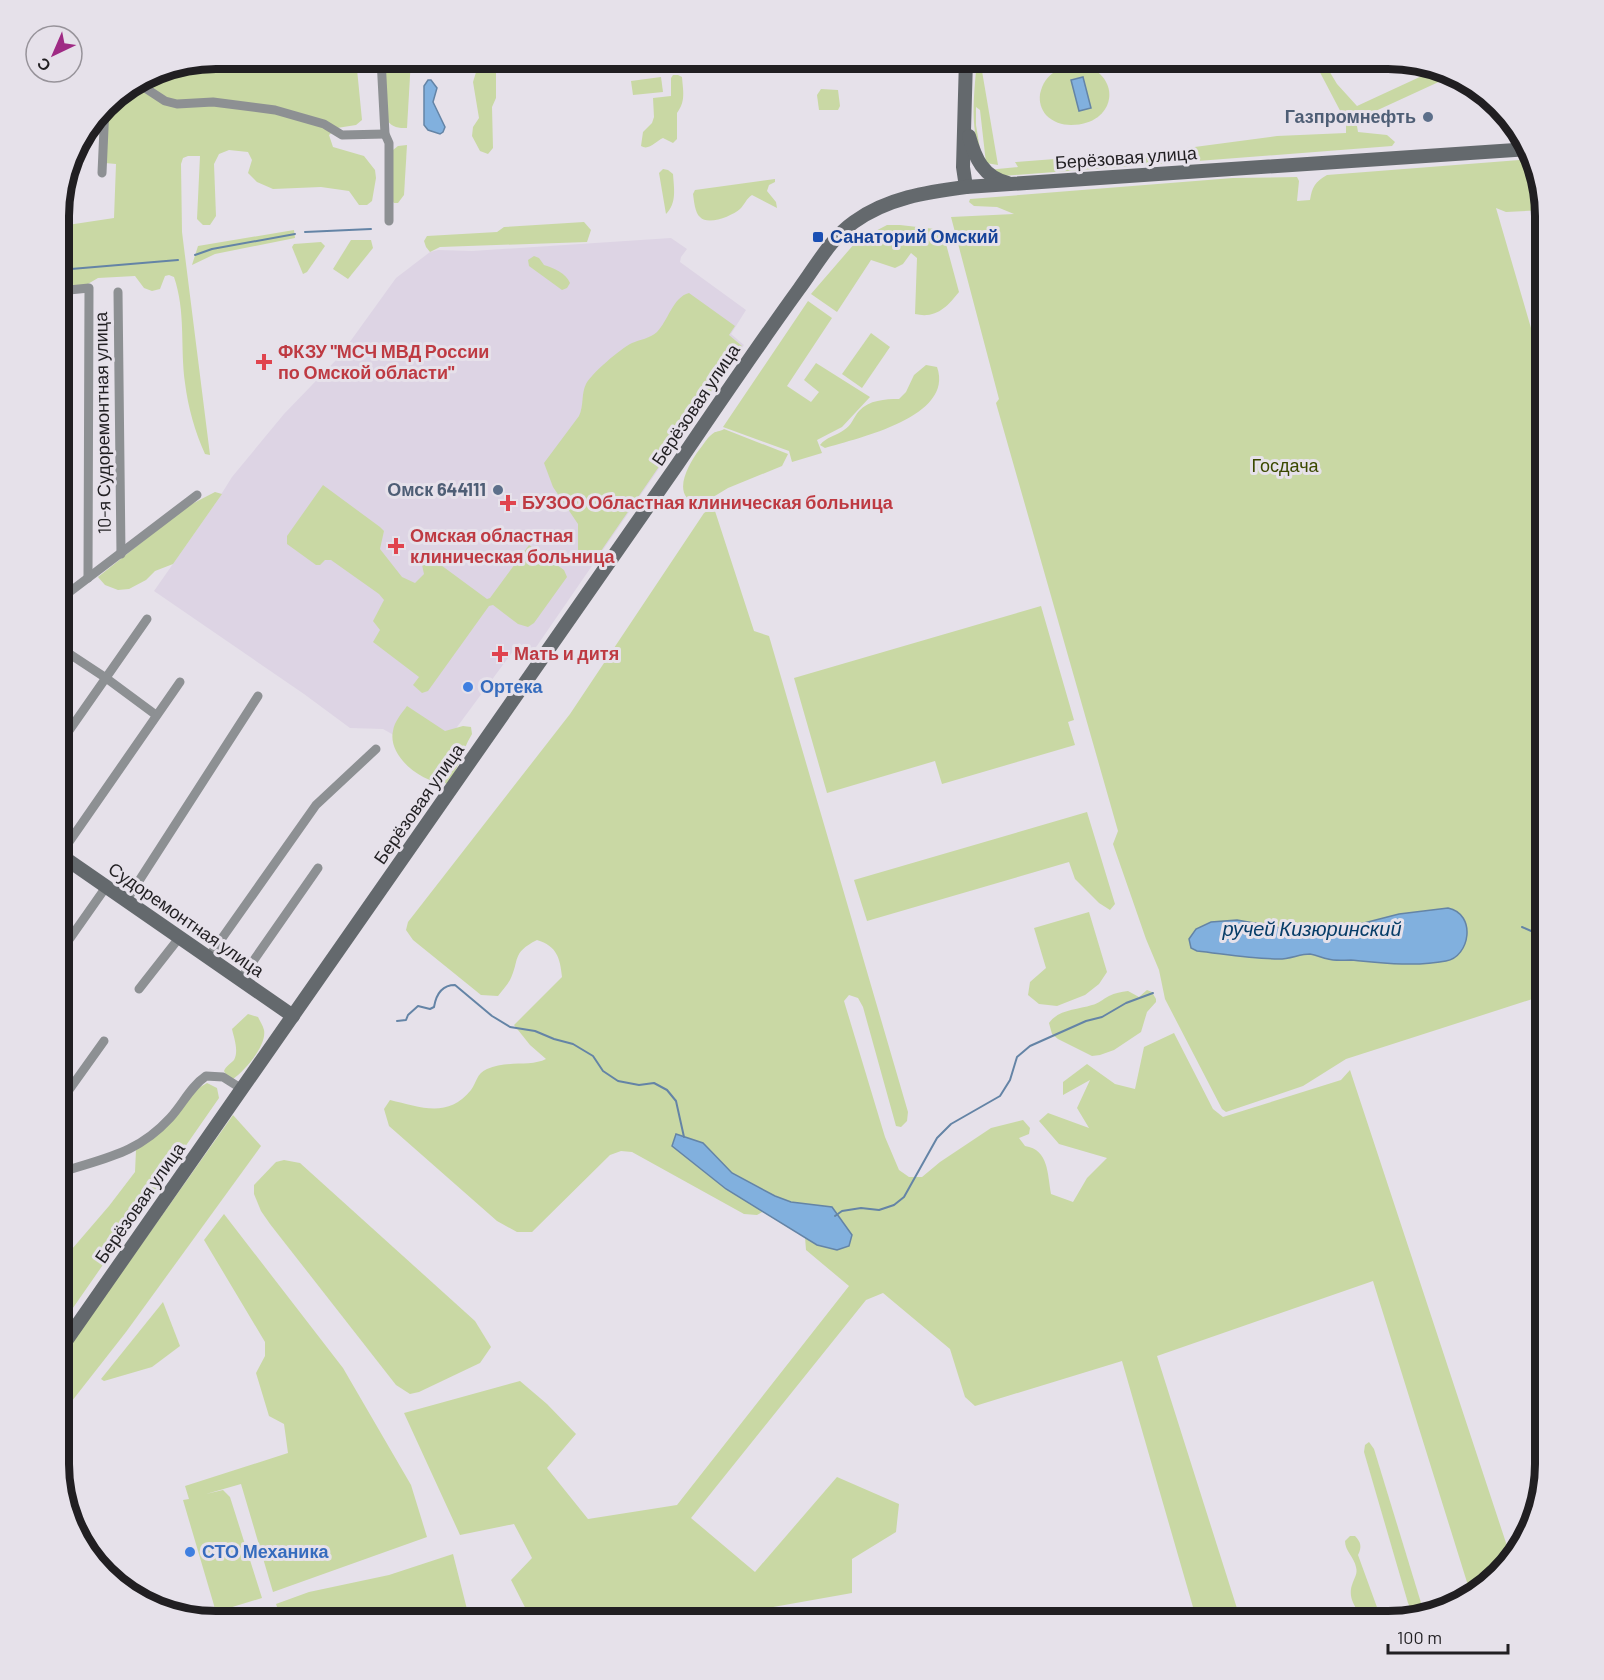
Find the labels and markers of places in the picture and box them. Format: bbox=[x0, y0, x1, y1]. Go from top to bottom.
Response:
place label: Газпромнефть bbox=[1285, 105, 1416, 127]
marker: Газпромнефть bbox=[1421, 110, 1435, 124]
place label: Санаторий Омский bbox=[830, 225, 999, 247]
marker: Санаторий Омский bbox=[811, 230, 825, 244]
place label: ФКЗУ "МСЧ МВД России по Омской области" bbox=[278, 340, 489, 383]
marker: ФКЗУ "МСЧ МВД России по Омской области" bbox=[255, 353, 273, 371]
place label: Омск 644111 bbox=[387, 478, 486, 500]
marker: Омск 644111 bbox=[491, 483, 505, 497]
place label: БУЗОО Областная клиническая больница bbox=[522, 491, 894, 513]
marker: БУЗОО Областная клиническая больница bbox=[499, 494, 517, 512]
place label: Омская областная клиническая больница bbox=[410, 524, 615, 567]
marker: Омская областная клиническая больница bbox=[387, 537, 405, 555]
place label: Мать и дитя bbox=[514, 642, 619, 664]
marker: Мать и дитя bbox=[491, 645, 509, 663]
place label: Ортека bbox=[480, 675, 544, 697]
marker: Ортека bbox=[461, 680, 475, 694]
place label: СТО Механика bbox=[202, 1540, 329, 1562]
marker: СТО Механика bbox=[183, 1545, 197, 1559]

